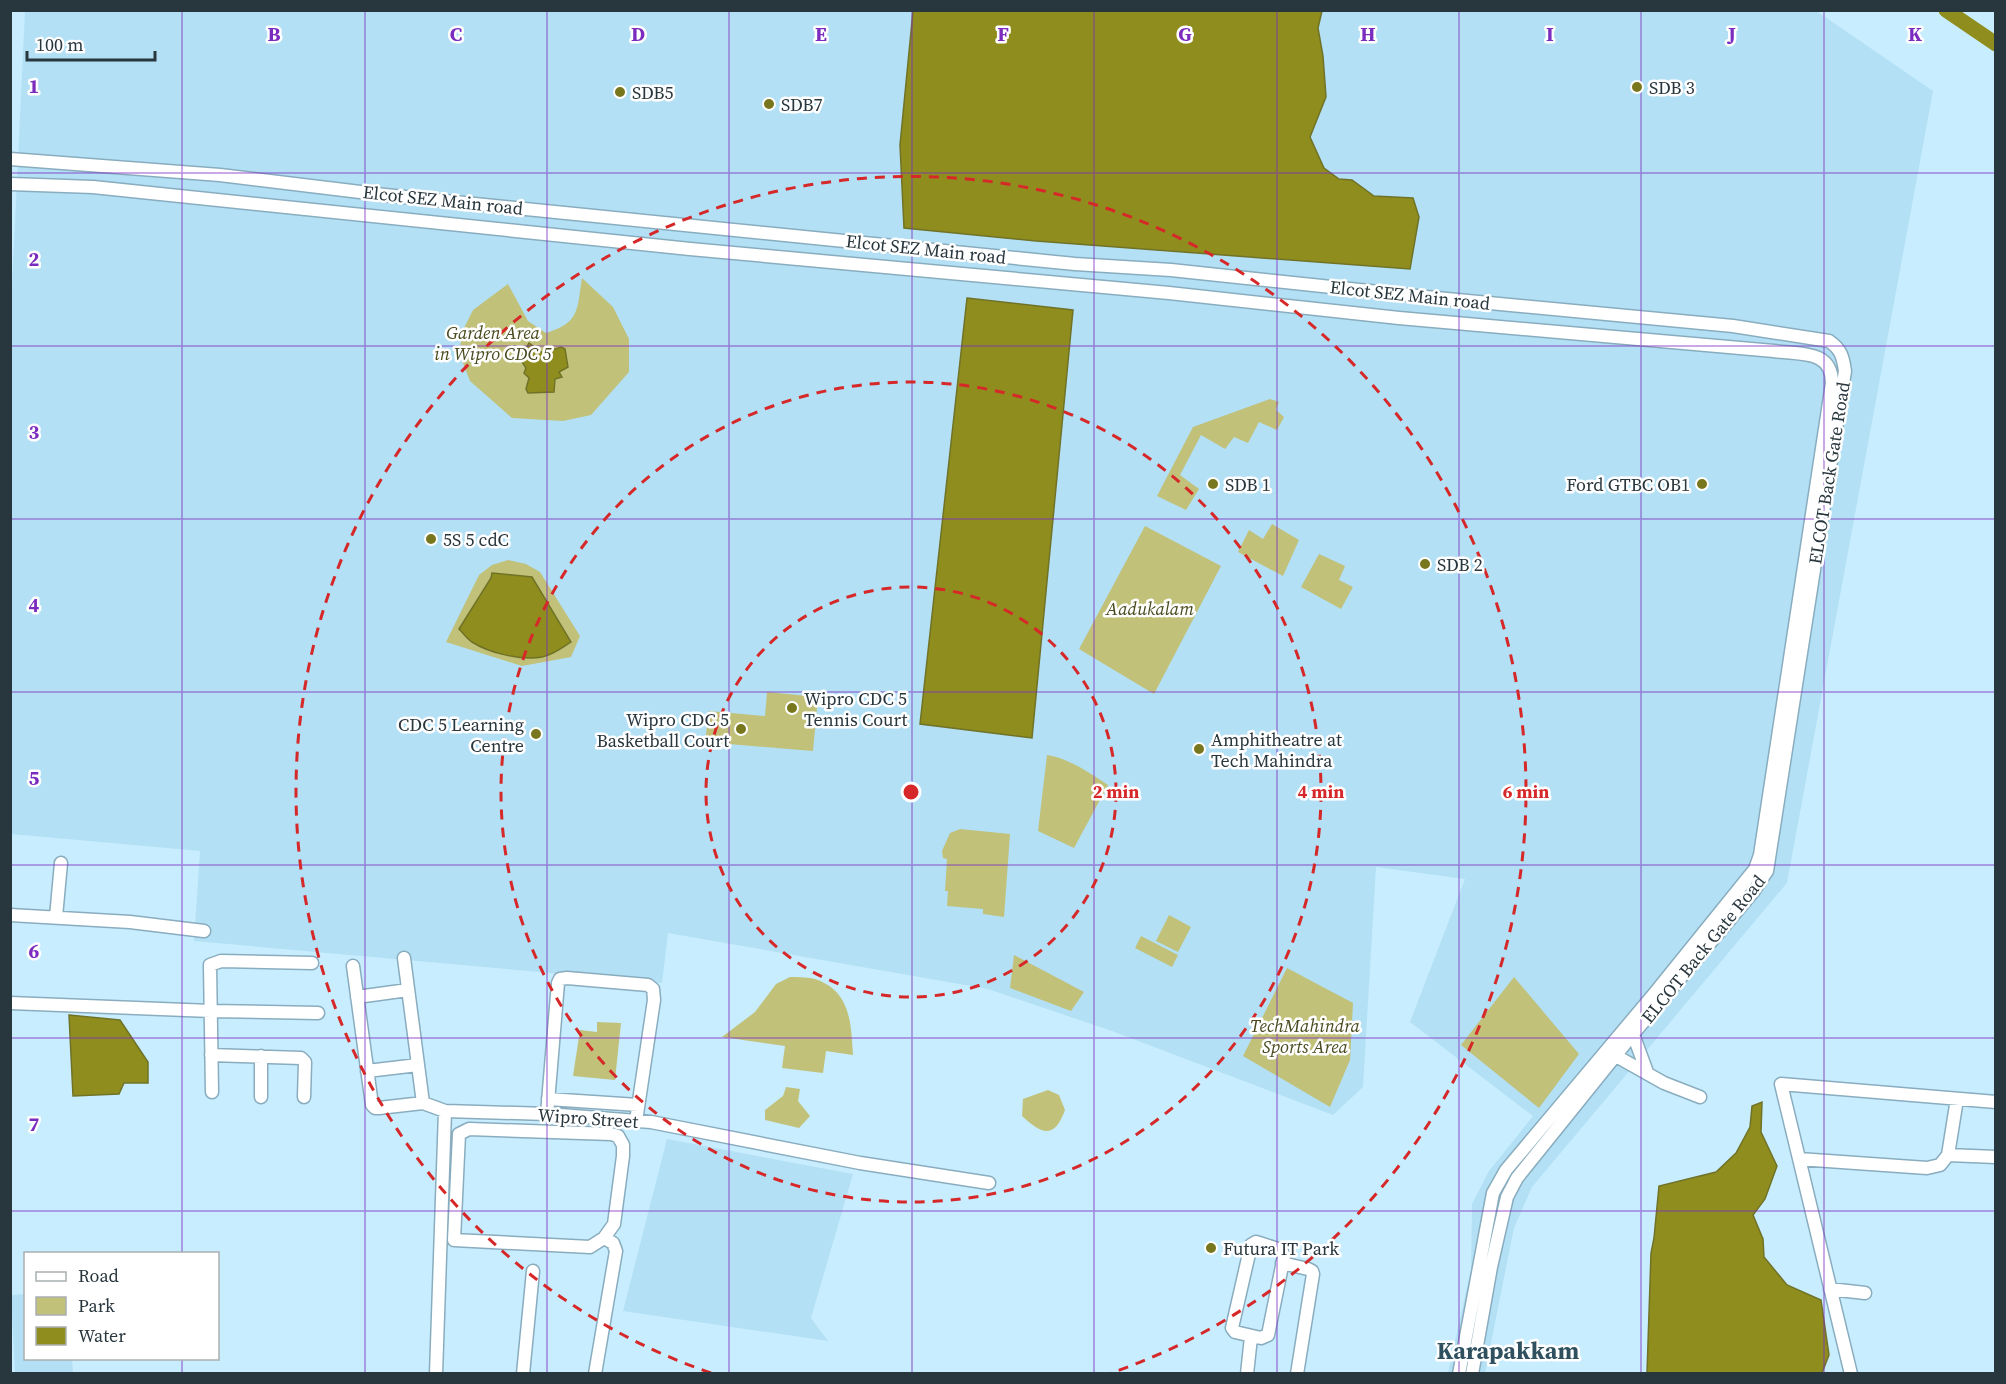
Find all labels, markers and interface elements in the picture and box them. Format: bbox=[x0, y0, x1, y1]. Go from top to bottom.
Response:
text: B bbox=[267, 20, 281, 48]
text: C bbox=[450, 20, 462, 48]
text: D bbox=[631, 20, 645, 48]
text: E bbox=[815, 20, 827, 48]
text: F bbox=[997, 20, 1009, 48]
text: G bbox=[1178, 20, 1192, 48]
text: H bbox=[1360, 20, 1376, 48]
text: I bbox=[1546, 20, 1554, 48]
text: J bbox=[1726, 20, 1736, 48]
text: K bbox=[1908, 20, 1922, 48]
scale bar bbox=[27, 24, 154, 62]
text: 100 m bbox=[36, 32, 83, 57]
text: 1 bbox=[29, 72, 39, 100]
place label: SDB 3 bbox=[1649, 75, 1695, 100]
place label: SDB5 bbox=[632, 80, 674, 105]
marker: SDB 3 bbox=[1630, 80, 1644, 94]
marker: SDB5 bbox=[613, 85, 627, 99]
place label: SDB7 bbox=[781, 92, 823, 117]
marker: SDB7 bbox=[762, 97, 776, 111]
street label: Elcot SEZ Main road bbox=[362, 179, 524, 221]
street label: Elcot SEZ Main road bbox=[845, 228, 1007, 270]
text: 2 bbox=[29, 245, 40, 273]
street label: Elcot SEZ Main road bbox=[1329, 274, 1491, 316]
park label: Garden Area in Wipro CDC 5 bbox=[434, 320, 553, 366]
street label: ELCOT Back Gate Road bbox=[1802, 380, 1856, 566]
text: 3 bbox=[29, 418, 40, 446]
place label: SDB 1 bbox=[1225, 472, 1271, 497]
place label: Ford GTBC OB1 bbox=[1566, 472, 1690, 497]
marker: SDB 1 bbox=[1206, 477, 1220, 491]
marker: Ford GTBC OB1 bbox=[1695, 477, 1709, 491]
place label: 5S 5 cdC bbox=[443, 527, 509, 552]
marker: 5S 5 cdC bbox=[424, 532, 438, 546]
place label: SDB 2 bbox=[1437, 552, 1483, 577]
marker: SDB 2 bbox=[1418, 557, 1432, 571]
text: 4 bbox=[29, 591, 40, 619]
park label: Aadukalam bbox=[1105, 596, 1194, 621]
place label: Wipro CDC 5 Tennis Court bbox=[804, 686, 907, 732]
marker: Wipro CDC 5 Tennis Court bbox=[785, 701, 799, 715]
place label: Wipro CDC 5 Basketball Court bbox=[597, 707, 729, 753]
place label: CDC 5 Learning Centre bbox=[398, 712, 524, 758]
marker: Wipro CDC 5 Basketball Court bbox=[734, 722, 748, 736]
marker: CDC 5 Learning Centre bbox=[529, 727, 543, 741]
place label: Amphitheatre at Tech Mahindra bbox=[1211, 727, 1342, 773]
marker: Amphitheatre at Tech Mahindra bbox=[1192, 742, 1206, 756]
text: 5 bbox=[29, 764, 40, 792]
text: 2 min bbox=[1093, 779, 1139, 804]
text: 4 min bbox=[1298, 779, 1344, 804]
text: 6 min bbox=[1503, 779, 1549, 804]
centre of rings bbox=[901, 782, 921, 802]
street label: ELCOT Back Gate Road bbox=[1635, 869, 1771, 1029]
text: 6 bbox=[29, 937, 40, 965]
park label: TechMahindra Sports Area bbox=[1250, 1013, 1361, 1059]
street label: Wipro Street bbox=[537, 1102, 639, 1134]
text: 7 bbox=[29, 1110, 40, 1138]
place label: Futura IT Park bbox=[1223, 1236, 1339, 1261]
marker: Futura IT Park bbox=[1204, 1241, 1218, 1255]
legend bbox=[24, 1252, 219, 1360]
text: Road bbox=[78, 1263, 119, 1288]
text: Park bbox=[78, 1293, 115, 1318]
text: Water bbox=[78, 1323, 126, 1348]
district label: Karapakkam bbox=[1437, 1334, 1579, 1367]

